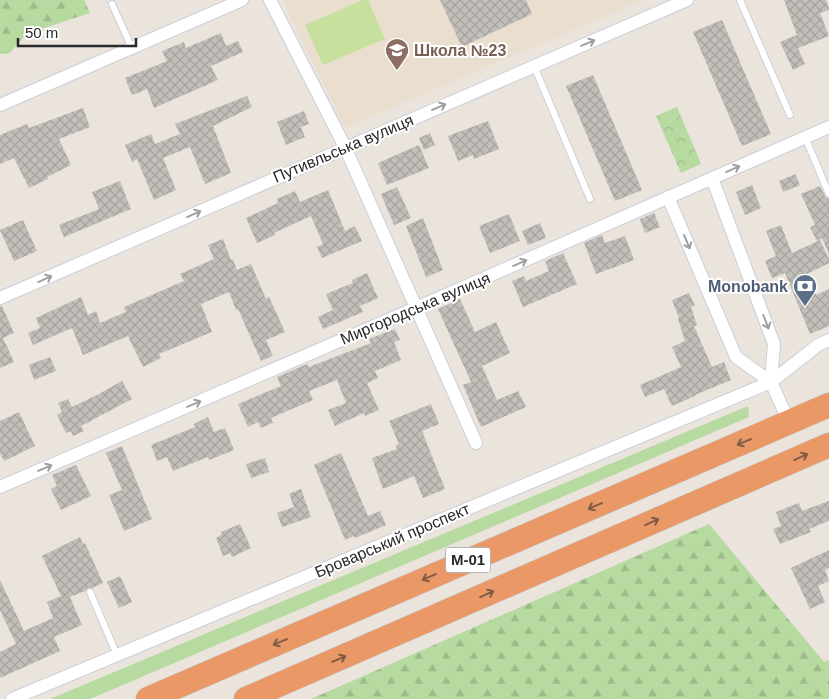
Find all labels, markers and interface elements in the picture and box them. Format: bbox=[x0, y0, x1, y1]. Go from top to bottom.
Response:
scale bar bbox=[18, 15, 135, 47]
text: 50 m bbox=[25, 24, 58, 41]
school or university icon: Школа №23 bbox=[384, 37, 410, 71]
one-way arrow bbox=[580, 37, 595, 47]
place label: Школа №23 bbox=[414, 42, 506, 59]
one-way arrow bbox=[431, 102, 446, 111]
street label: Путивльська вулиця bbox=[271, 111, 416, 186]
one-way arrow bbox=[725, 163, 740, 173]
one-way arrow bbox=[186, 208, 201, 218]
one-way arrow bbox=[683, 234, 693, 249]
one-way arrow bbox=[512, 257, 527, 267]
street label: Миргородська вулиця bbox=[338, 269, 493, 348]
one-way arrow bbox=[37, 273, 52, 283]
bank icon: Monobank bbox=[792, 273, 818, 307]
place label: Monobank bbox=[708, 278, 788, 295]
one-way arrow bbox=[762, 314, 771, 329]
one-way arrow bbox=[186, 398, 201, 408]
one-way arrow bbox=[737, 437, 752, 447]
one-way arrow bbox=[793, 451, 808, 461]
one-way arrow bbox=[37, 462, 52, 472]
street label: Броварський проспект bbox=[312, 500, 473, 581]
one-way arrow bbox=[588, 501, 603, 511]
one-way arrow bbox=[644, 516, 659, 526]
road number: М-01 bbox=[446, 548, 490, 572]
one-way arrow bbox=[422, 573, 438, 582]
one-way arrow bbox=[479, 588, 494, 598]
one-way arrow bbox=[273, 637, 288, 647]
one-way arrow bbox=[331, 653, 346, 662]

